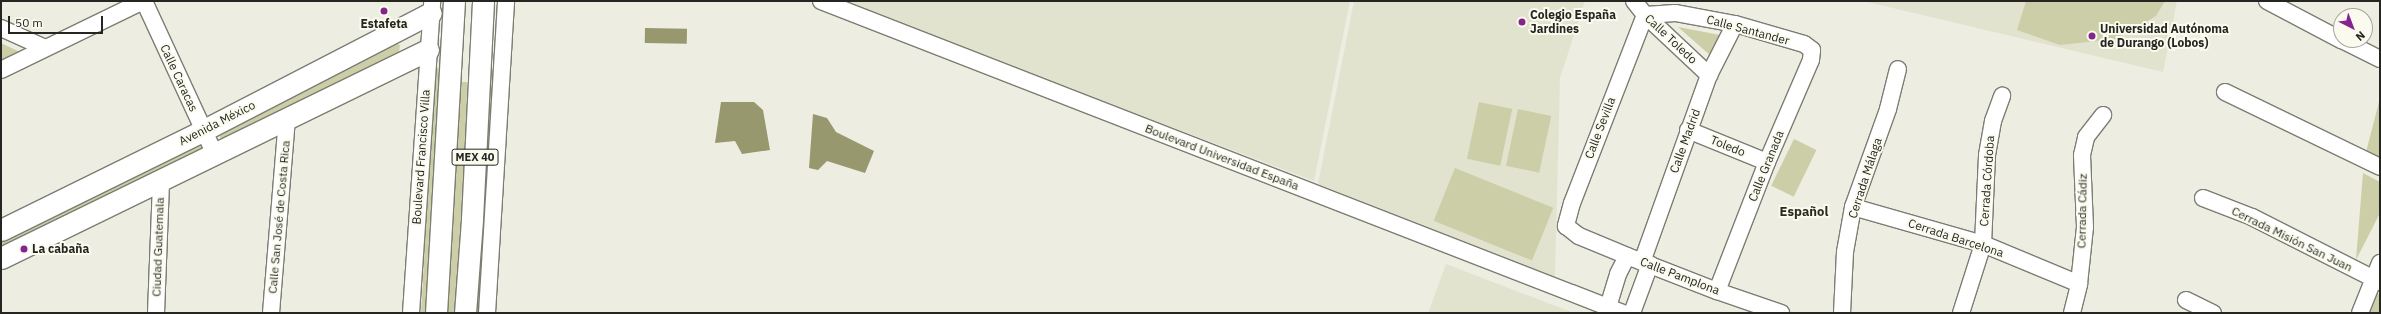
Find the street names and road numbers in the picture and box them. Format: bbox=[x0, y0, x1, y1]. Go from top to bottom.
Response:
street label: Calle Toledo bbox=[1642, 11, 1700, 67]
street label: Calle Santander bbox=[1705, 12, 1791, 48]
street label: Calle Caracas bbox=[157, 42, 201, 114]
street label: Boulevard Francisco Villa bbox=[409, 89, 433, 225]
street label: Calle Sevilla bbox=[1582, 95, 1618, 161]
street label: Avenida México bbox=[176, 98, 258, 148]
street label: Calle Madrid bbox=[1667, 107, 1703, 175]
street label: Boulevard Universidad España bbox=[1143, 121, 1301, 193]
street label: Calle Granada bbox=[1745, 128, 1787, 204]
street label: Toledo bbox=[1708, 133, 1748, 159]
street label: Cerrada Córdoba bbox=[1977, 135, 1997, 227]
street label: Cerrada Málaga bbox=[1845, 136, 1885, 220]
street label: Calle San José de Costa Rica bbox=[265, 140, 293, 294]
road number: MEX 40 bbox=[451, 148, 499, 166]
street label: Cerrada Cádiz bbox=[2074, 173, 2090, 249]
street label: Ciudad Guatemala bbox=[149, 197, 167, 297]
street label: Cerrada Misión San Juan bbox=[2229, 203, 2355, 275]
street label: Cerrada Barcelona bbox=[1906, 216, 2006, 260]
street label: Calle Pamplona bbox=[1638, 254, 1722, 298]

